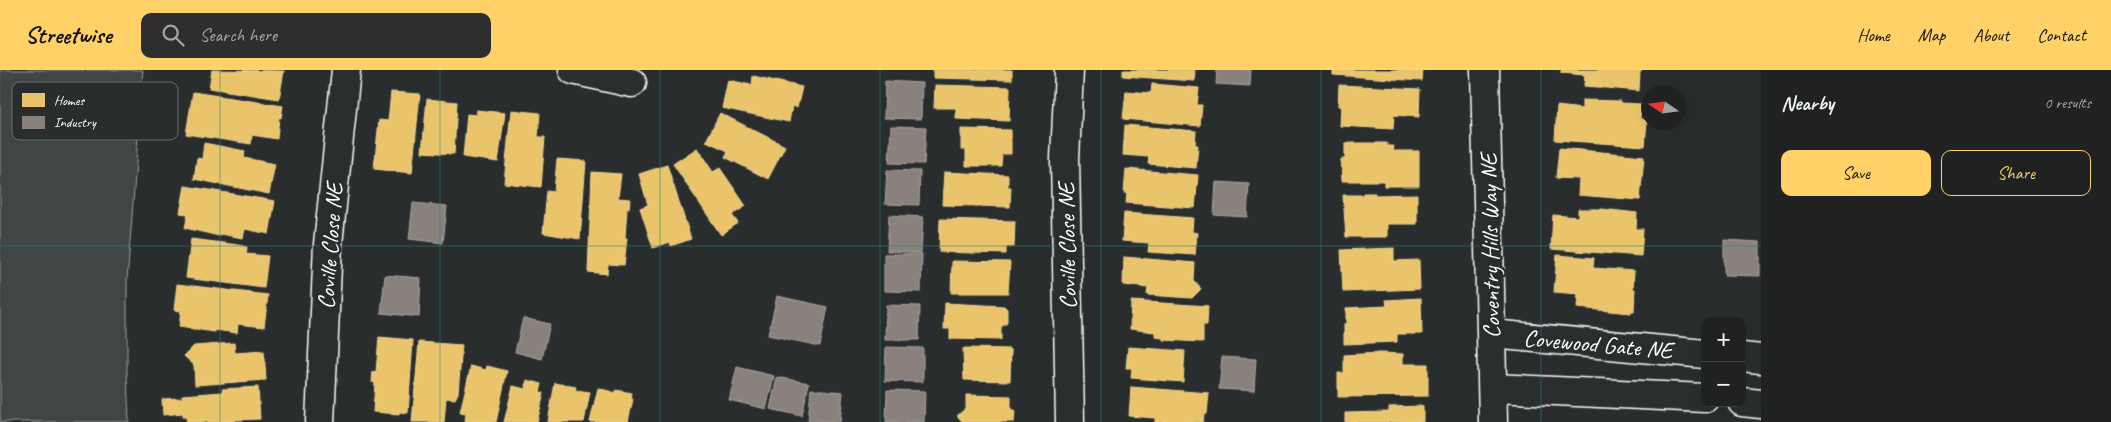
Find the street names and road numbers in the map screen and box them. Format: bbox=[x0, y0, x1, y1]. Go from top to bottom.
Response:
street label: Coventry Hills Way NE bbox=[1473, 150, 1507, 339]
street label: Coville Close NE bbox=[311, 179, 350, 310]
street label: Coville Close NE bbox=[1051, 179, 1083, 309]
street label: Covewood Gate NE bbox=[1522, 323, 1677, 366]

